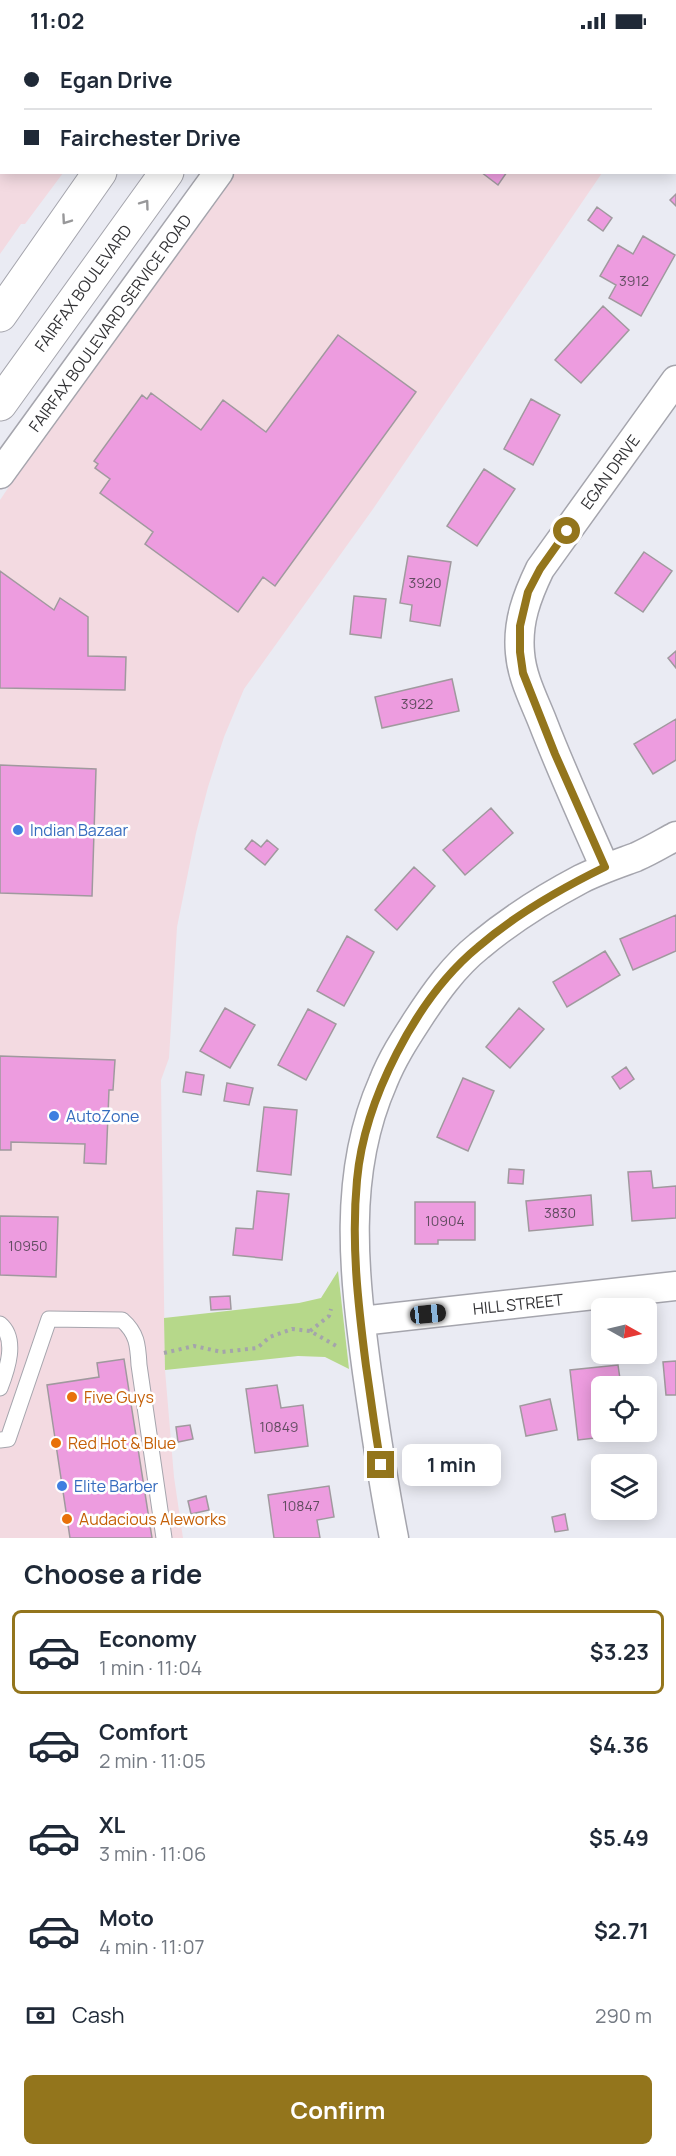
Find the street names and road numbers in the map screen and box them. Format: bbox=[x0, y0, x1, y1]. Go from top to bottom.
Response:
street label: FAIRFAX BOULEVARD SERVICE ROAD bbox=[24, 210, 197, 436]
street label: FAIRFAX BOULEVARD bbox=[29, 220, 137, 356]
street label: EGAN DRIVE bbox=[575, 430, 645, 514]
street label: HILL STREET bbox=[472, 1288, 565, 1320]

